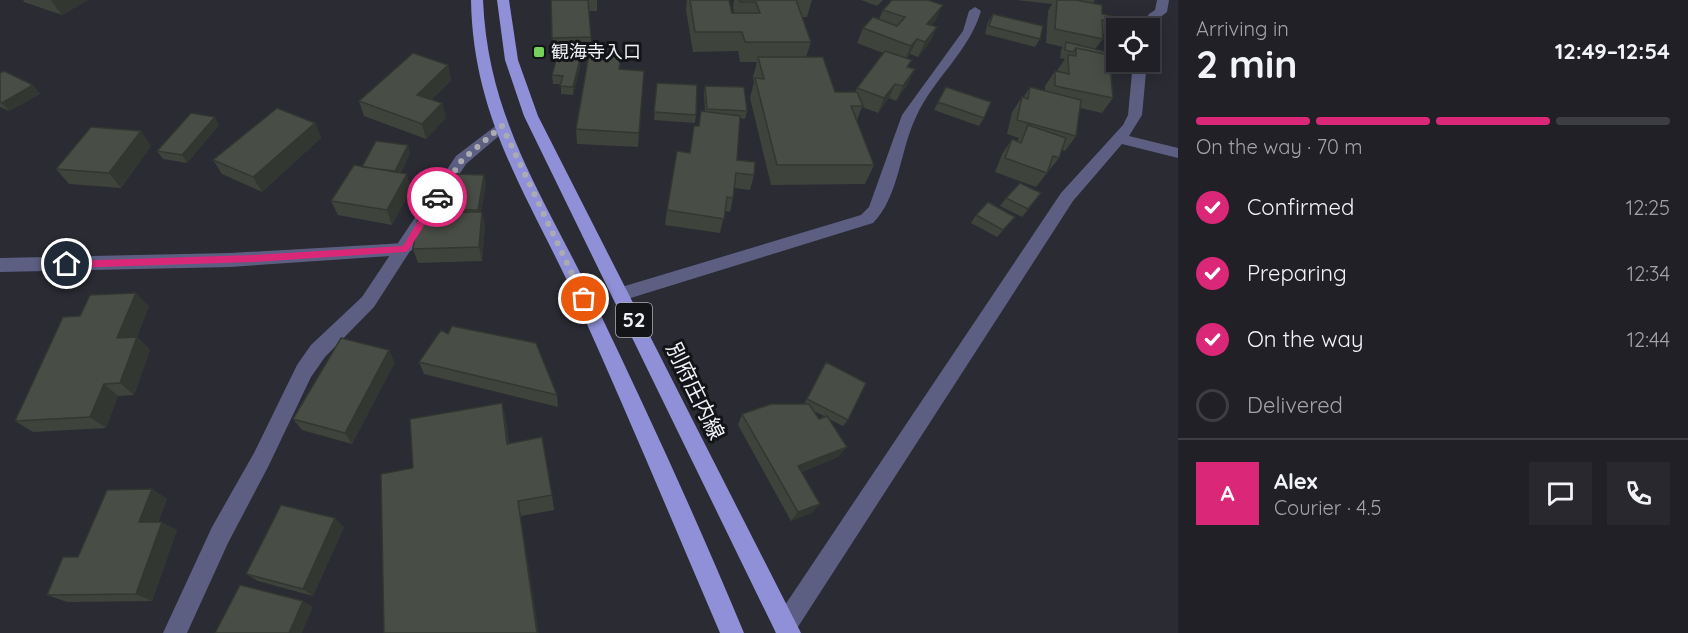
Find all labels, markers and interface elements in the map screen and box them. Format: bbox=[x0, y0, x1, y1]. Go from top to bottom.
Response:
text: Arriving in bbox=[1196, 16, 1289, 41]
map controls bbox=[1106, 18, 1160, 72]
button: locate bbox=[1106, 18, 1160, 72]
text: 12:49–12:54 bbox=[1555, 37, 1670, 65]
text: 2 min bbox=[1196, 39, 1298, 88]
place label: 観海寺入口 bbox=[551, 40, 641, 63]
marker: 観海寺入口 bbox=[532, 45, 546, 59]
text: On the way · 70 m bbox=[1196, 134, 1363, 159]
courier bbox=[407, 167, 467, 227]
icon: car bbox=[421, 181, 454, 214]
icon: check bbox=[1196, 191, 1229, 224]
text: Confirmed bbox=[1247, 193, 1354, 221]
text: 12:25 bbox=[1626, 195, 1670, 220]
pin bbox=[41, 238, 92, 289]
icon: home bbox=[50, 247, 83, 280]
icon: check bbox=[1196, 257, 1229, 290]
text: Preparing bbox=[1247, 259, 1347, 287]
text: 12:34 bbox=[1627, 261, 1670, 286]
pin bbox=[558, 273, 609, 324]
icon: bag bbox=[567, 282, 600, 315]
road number: 52 bbox=[616, 303, 652, 337]
icon: check bbox=[1196, 323, 1229, 356]
text: On the way bbox=[1247, 325, 1363, 353]
text: 12:44 bbox=[1627, 327, 1670, 352]
street label: 別府庄内線 bbox=[661, 338, 731, 443]
text: Delivered bbox=[1247, 391, 1343, 419]
button: chat bbox=[1529, 462, 1592, 525]
button: phone bbox=[1607, 462, 1670, 525]
text: Alex bbox=[1274, 467, 1317, 495]
text: A bbox=[1220, 479, 1235, 507]
text: Courier · 4.5 bbox=[1274, 495, 1381, 520]

